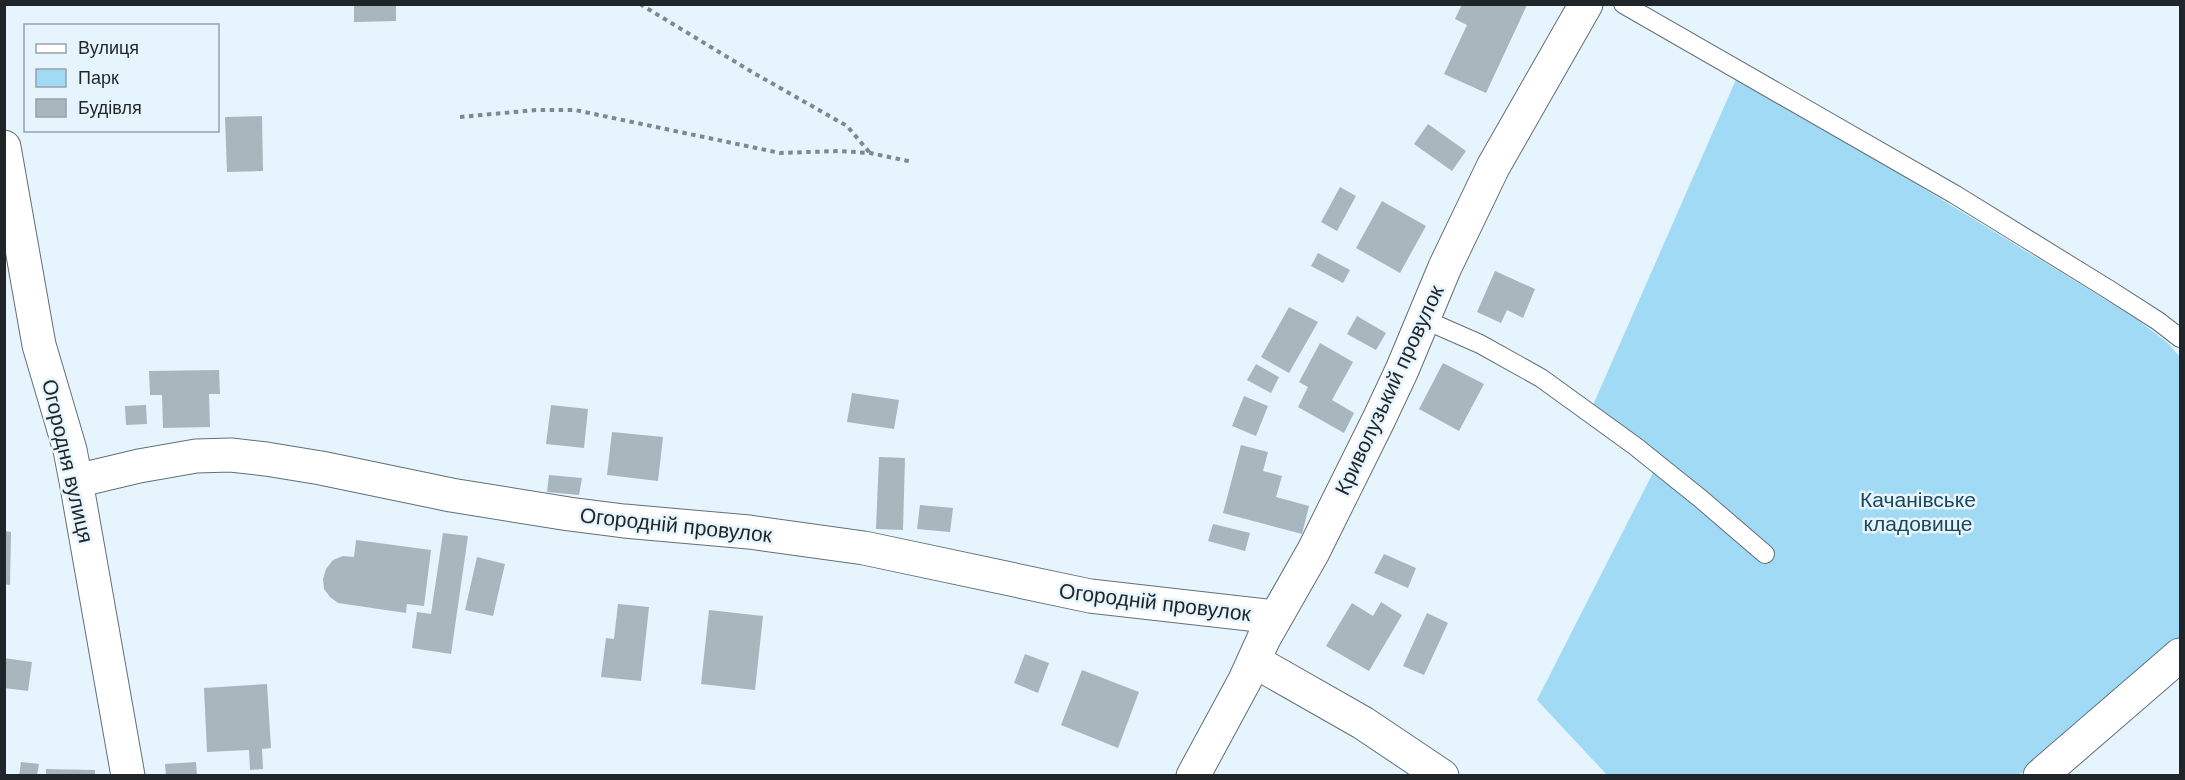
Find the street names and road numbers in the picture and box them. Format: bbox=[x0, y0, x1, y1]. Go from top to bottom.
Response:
street label: Криволузький провулок bbox=[1330, 281, 1448, 498]
street label: Огородня вулиця bbox=[38, 377, 98, 545]
street label: Огородній провулок bbox=[579, 503, 774, 547]
street label: Огородній провулок bbox=[1058, 579, 1253, 625]

